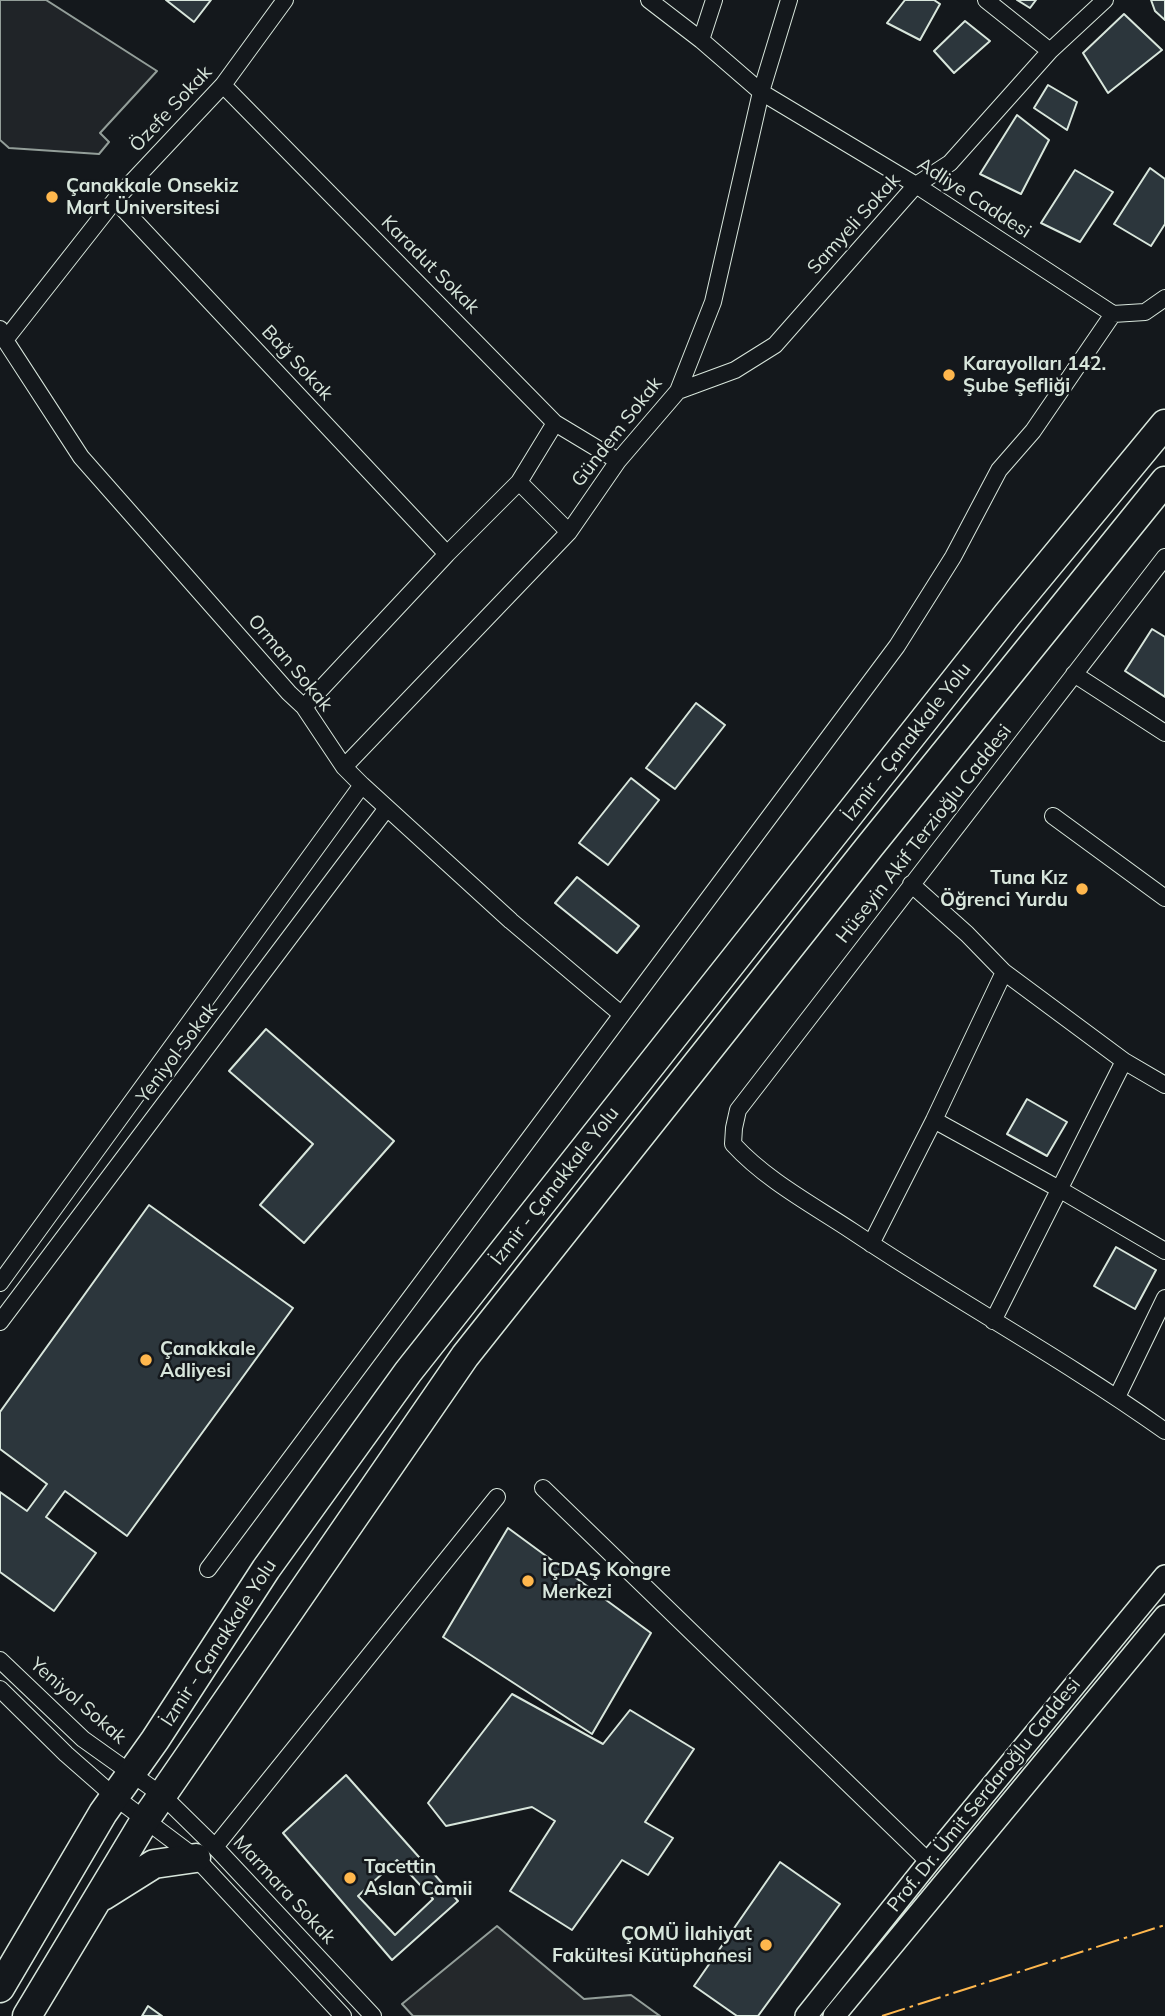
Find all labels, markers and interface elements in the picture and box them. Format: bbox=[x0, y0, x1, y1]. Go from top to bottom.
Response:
street label: Özefe Sokak bbox=[125, 61, 217, 157]
street label: Adliye Caddesi bbox=[913, 153, 1035, 243]
street label: Samyeli Sokak bbox=[803, 169, 905, 279]
place label: Çanakkale Onsekiz Mart Üniversitesi bbox=[66, 175, 239, 219]
marker: Çanakkale Onsekiz Mart Üniversitesi bbox=[44, 189, 60, 205]
street label: Karadut Sokak bbox=[376, 211, 484, 319]
street label: Bağ Sokak bbox=[257, 321, 337, 405]
place label: Karayolları 142. Şube Şefliği bbox=[963, 353, 1106, 397]
marker: Karayolları 142. Şube Şefliği bbox=[941, 367, 957, 383]
street label: Gündem Sokak bbox=[567, 373, 667, 491]
street label: Orman Sokak bbox=[243, 610, 337, 716]
street label: İzmir - Çanakkale Yolu bbox=[838, 658, 976, 826]
street label: Hüseyin Akif Terzioğlu Caddesi bbox=[832, 720, 1016, 948]
place label: Tuna Kız Öğrenci Yurdu bbox=[940, 867, 1068, 911]
marker: Tuna Kız Öğrenci Yurdu bbox=[1074, 881, 1090, 897]
street label: Yeniyol Sokak bbox=[132, 998, 222, 1108]
street label: İzmir - Çanakkale Yolu bbox=[486, 1102, 624, 1270]
place label: Çanakkale Adliyesi bbox=[160, 1338, 256, 1382]
marker: Çanakkale Adliyesi bbox=[138, 1352, 154, 1368]
street label: İzmir - Çanakkale Yolu bbox=[156, 1555, 282, 1731]
place label: İÇDAŞ Kongre Merkezi bbox=[542, 1559, 671, 1603]
marker: İÇDAŞ Kongre Merkezi bbox=[520, 1573, 536, 1589]
street label: Yeniyol Sokak bbox=[25, 1653, 131, 1749]
street label: Prof. Dr. Ümit Serdaroğlu Caddesi bbox=[883, 1674, 1085, 1916]
street label: Marmara Sokak bbox=[228, 1831, 340, 1949]
place label: Tacettin Aslan Camii bbox=[364, 1856, 472, 1900]
marker: Tacettin Aslan Camii bbox=[342, 1870, 358, 1886]
place label: ÇOMÜ İlahiyat Fakültesi Kütüphanesi bbox=[552, 1923, 752, 1967]
marker: ÇOMÜ İlahiyat Fakültesi Kütüphanesi bbox=[758, 1937, 774, 1953]

